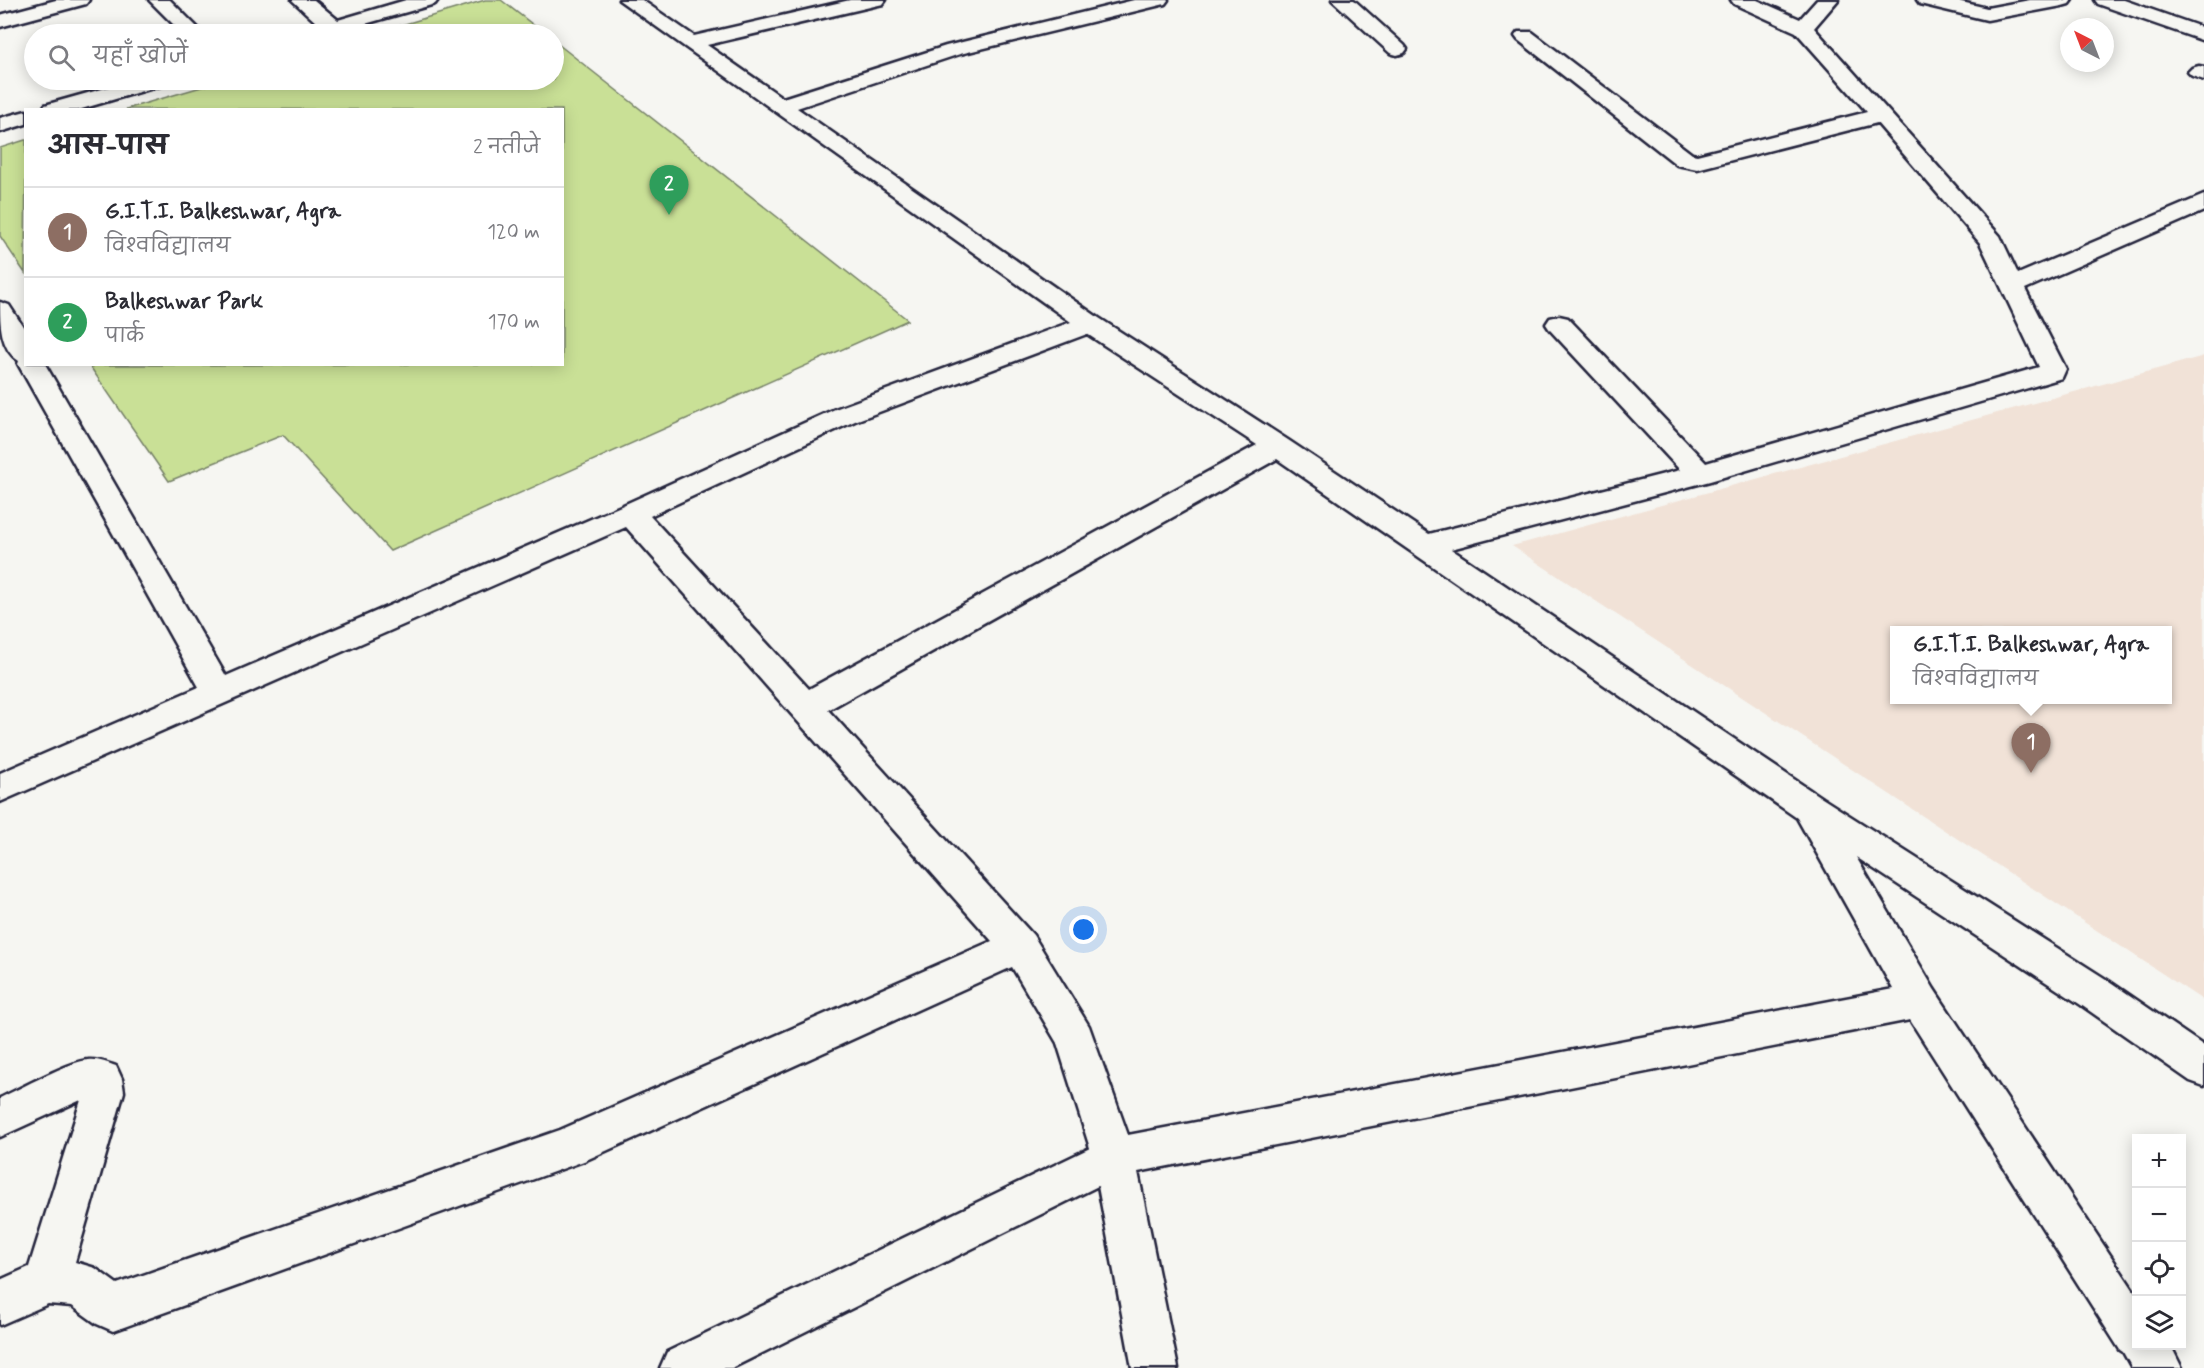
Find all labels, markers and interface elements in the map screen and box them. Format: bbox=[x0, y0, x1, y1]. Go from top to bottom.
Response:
north arrow bbox=[2060, 18, 2114, 72]
search box bbox=[24, 24, 564, 90]
icon: search bbox=[45, 41, 78, 74]
text: यहाँ खोजें bbox=[93, 43, 188, 71]
text: आस-पास bbox=[48, 130, 168, 164]
text: 2 नतीजे bbox=[473, 134, 540, 161]
pin: 2 bbox=[650, 166, 688, 215]
text: G.I.T.I. Balkeshwar, Agra bbox=[105, 198, 341, 226]
text: 1 bbox=[63, 219, 72, 246]
text: 120 m bbox=[487, 219, 540, 246]
text: विश्वविद्यालय bbox=[105, 233, 231, 260]
text: Balkeshwar Park bbox=[105, 288, 263, 316]
text: 2 bbox=[63, 309, 72, 336]
text: 170 m bbox=[488, 309, 540, 336]
text: पार्क bbox=[105, 323, 144, 350]
popup bbox=[1890, 626, 2172, 704]
text: G.I.T.I. Balkeshwar, Agra bbox=[1913, 631, 2149, 659]
text: विश्वविद्यालय bbox=[1913, 666, 2039, 693]
pin: 1 bbox=[2012, 724, 2050, 773]
your location bbox=[1069, 915, 1098, 944]
map controls bbox=[2132, 1134, 2186, 1350]
button: + bbox=[2132, 1134, 2186, 1188]
button: − bbox=[2132, 1188, 2186, 1242]
button: locate bbox=[2132, 1242, 2186, 1296]
button: layers bbox=[2132, 1296, 2186, 1350]

